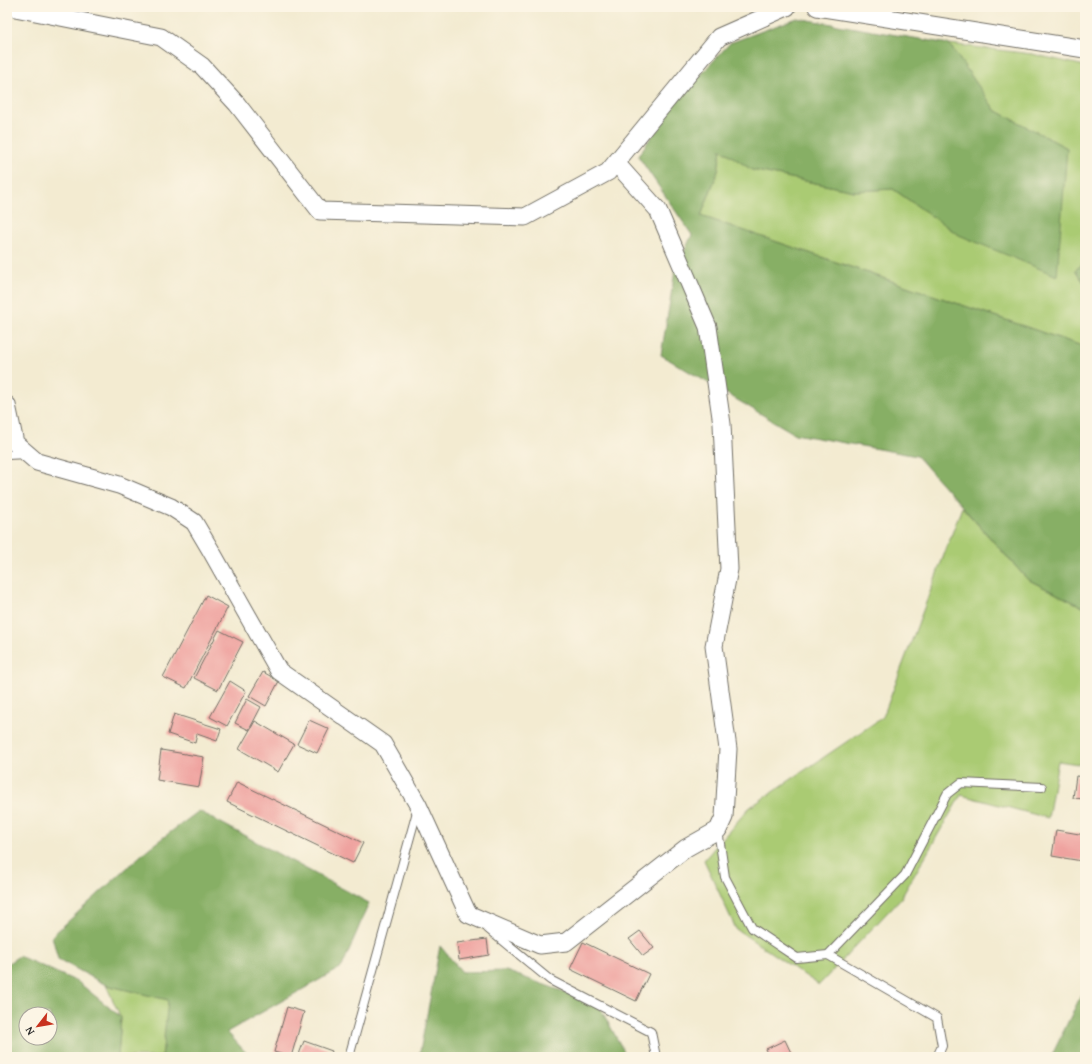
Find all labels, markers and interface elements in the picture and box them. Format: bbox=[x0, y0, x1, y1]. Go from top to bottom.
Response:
north arrow bbox=[18, 1006, 58, 1046]
text: N bbox=[20, 1023, 38, 1038]

